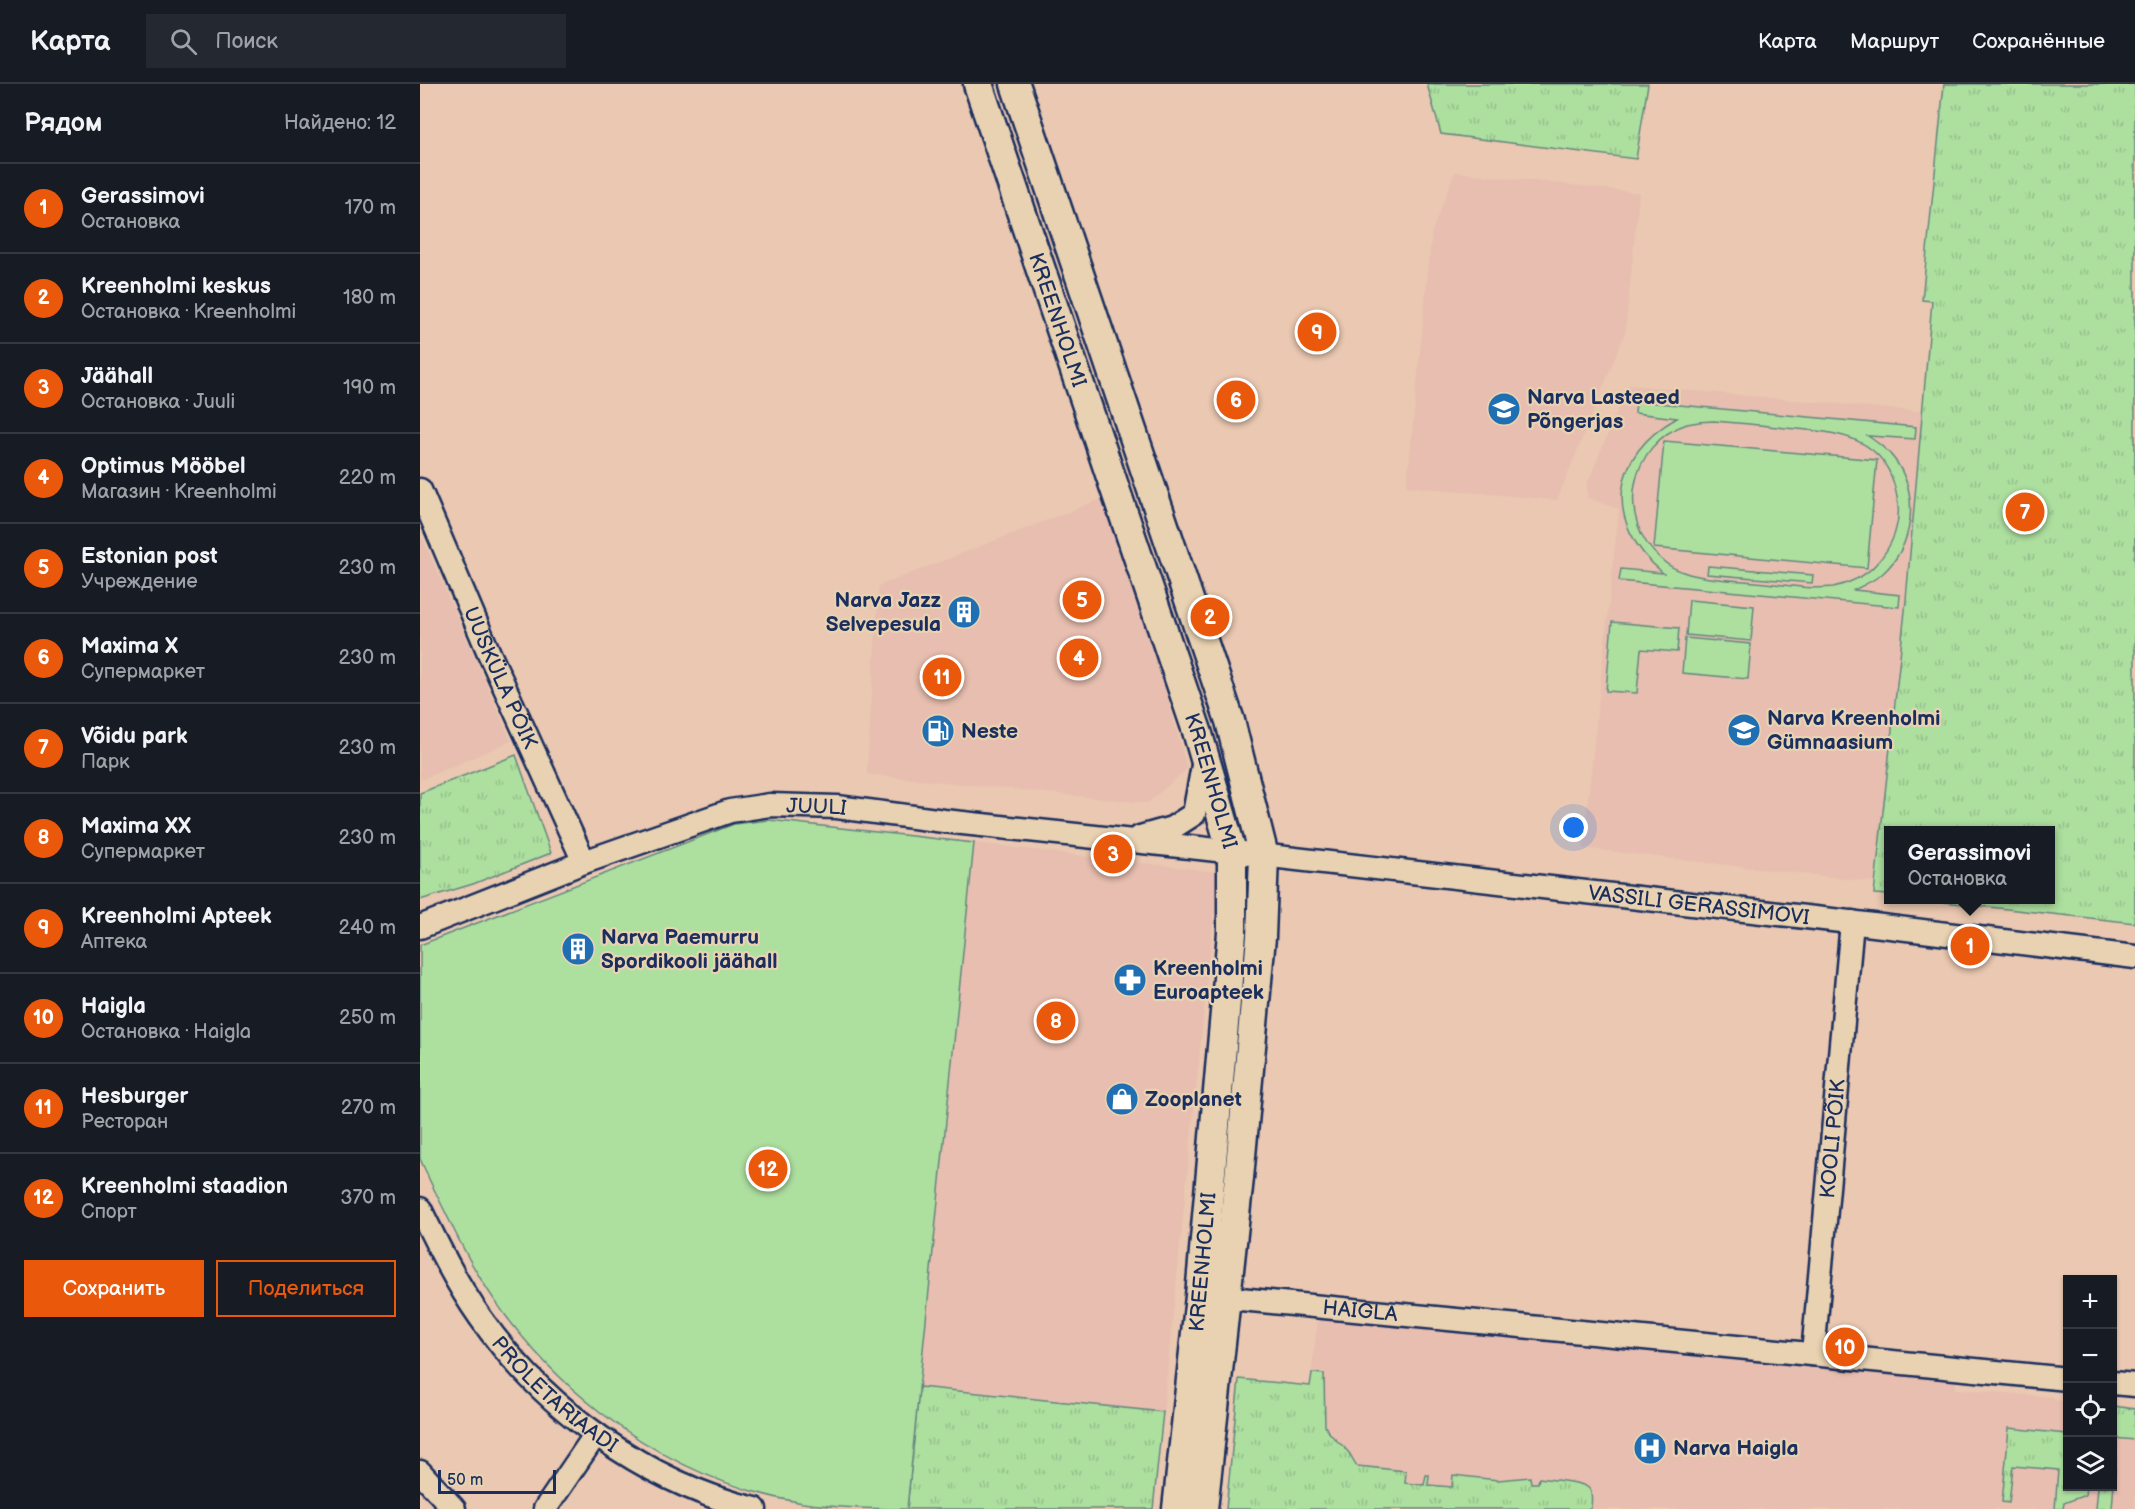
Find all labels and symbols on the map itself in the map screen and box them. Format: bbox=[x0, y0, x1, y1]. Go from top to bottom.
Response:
street label: KREENHOLMI bbox=[1024, 250, 1092, 390]
pin: 9 bbox=[1298, 310, 1336, 354]
pin: 6 bbox=[1216, 378, 1256, 422]
place label: Narva Lasteaed Põngerjas bbox=[1527, 385, 1680, 434]
school or university icon: Narva Lasteaed Põngerjas bbox=[1486, 391, 1522, 427]
pin: 7 bbox=[2006, 490, 2044, 534]
pin: 5 bbox=[1062, 578, 1102, 622]
place label: Narva Jazz Selvepesula bbox=[826, 588, 941, 637]
building icon: Narva Jazz Selvepesula bbox=[946, 594, 982, 630]
pin: 2 bbox=[1190, 594, 1230, 640]
street label: UUSKÜLA PÕIK bbox=[458, 603, 543, 752]
pin: 4 bbox=[1060, 636, 1098, 680]
pin: 11 bbox=[922, 654, 962, 700]
place label: Narva Kreenholmi Gümnaasium bbox=[1767, 706, 1940, 755]
street label: KREENHOLMI bbox=[1179, 710, 1243, 852]
school or university icon: Narva Kreenholmi Gümnaasium bbox=[1726, 712, 1762, 748]
fuel station icon: Neste bbox=[920, 713, 956, 749]
place label: Neste bbox=[961, 719, 1018, 744]
street label: JUULI bbox=[786, 793, 848, 821]
your location bbox=[1559, 813, 1588, 842]
pin: 3 bbox=[1094, 832, 1132, 876]
street label: VASSILI GERASSIMOVI bbox=[1587, 880, 1811, 930]
pin: 1 bbox=[1950, 924, 1990, 968]
place label: Narva Paemurru Spordikooli jäähall bbox=[601, 925, 777, 974]
building icon: Narva Paemurru Spordikooli jäähall bbox=[560, 931, 596, 967]
place label: Kreenholmi Euroapteek bbox=[1153, 956, 1264, 1005]
pharmacy icon: Kreenholmi Euroapteek bbox=[1112, 962, 1148, 998]
pin: 8 bbox=[1036, 998, 1076, 1044]
street label: KOOLI PÕIK bbox=[1815, 1078, 1850, 1199]
shop icon: Zooplanet bbox=[1104, 1081, 1140, 1117]
place label: Zooplanet bbox=[1145, 1087, 1242, 1112]
pin: 12 bbox=[748, 1146, 788, 1192]
street label: KREENHOLMI bbox=[1184, 1191, 1222, 1333]
street label: HAIGLA bbox=[1322, 1295, 1399, 1327]
pin: 10 bbox=[1826, 1324, 1864, 1370]
street label: PROLETARIAADI bbox=[486, 1331, 623, 1458]
hospital icon: Narva Haigla bbox=[1632, 1430, 1668, 1466]
place label: Narva Haigla bbox=[1673, 1436, 1798, 1461]
scale bar bbox=[438, 1467, 556, 1494]

